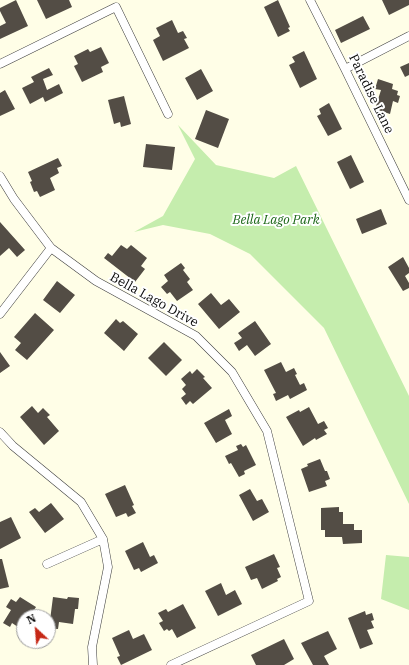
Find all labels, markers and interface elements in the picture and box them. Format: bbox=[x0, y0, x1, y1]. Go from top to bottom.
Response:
street label: Paradise Lane bbox=[345, 52, 397, 136]
park label: Bella Lago Park bbox=[232, 212, 320, 228]
street label: Bella Lago Drive bbox=[107, 269, 201, 331]
north arrow bbox=[16, 609, 56, 649]
text: N bbox=[24, 611, 38, 627]

